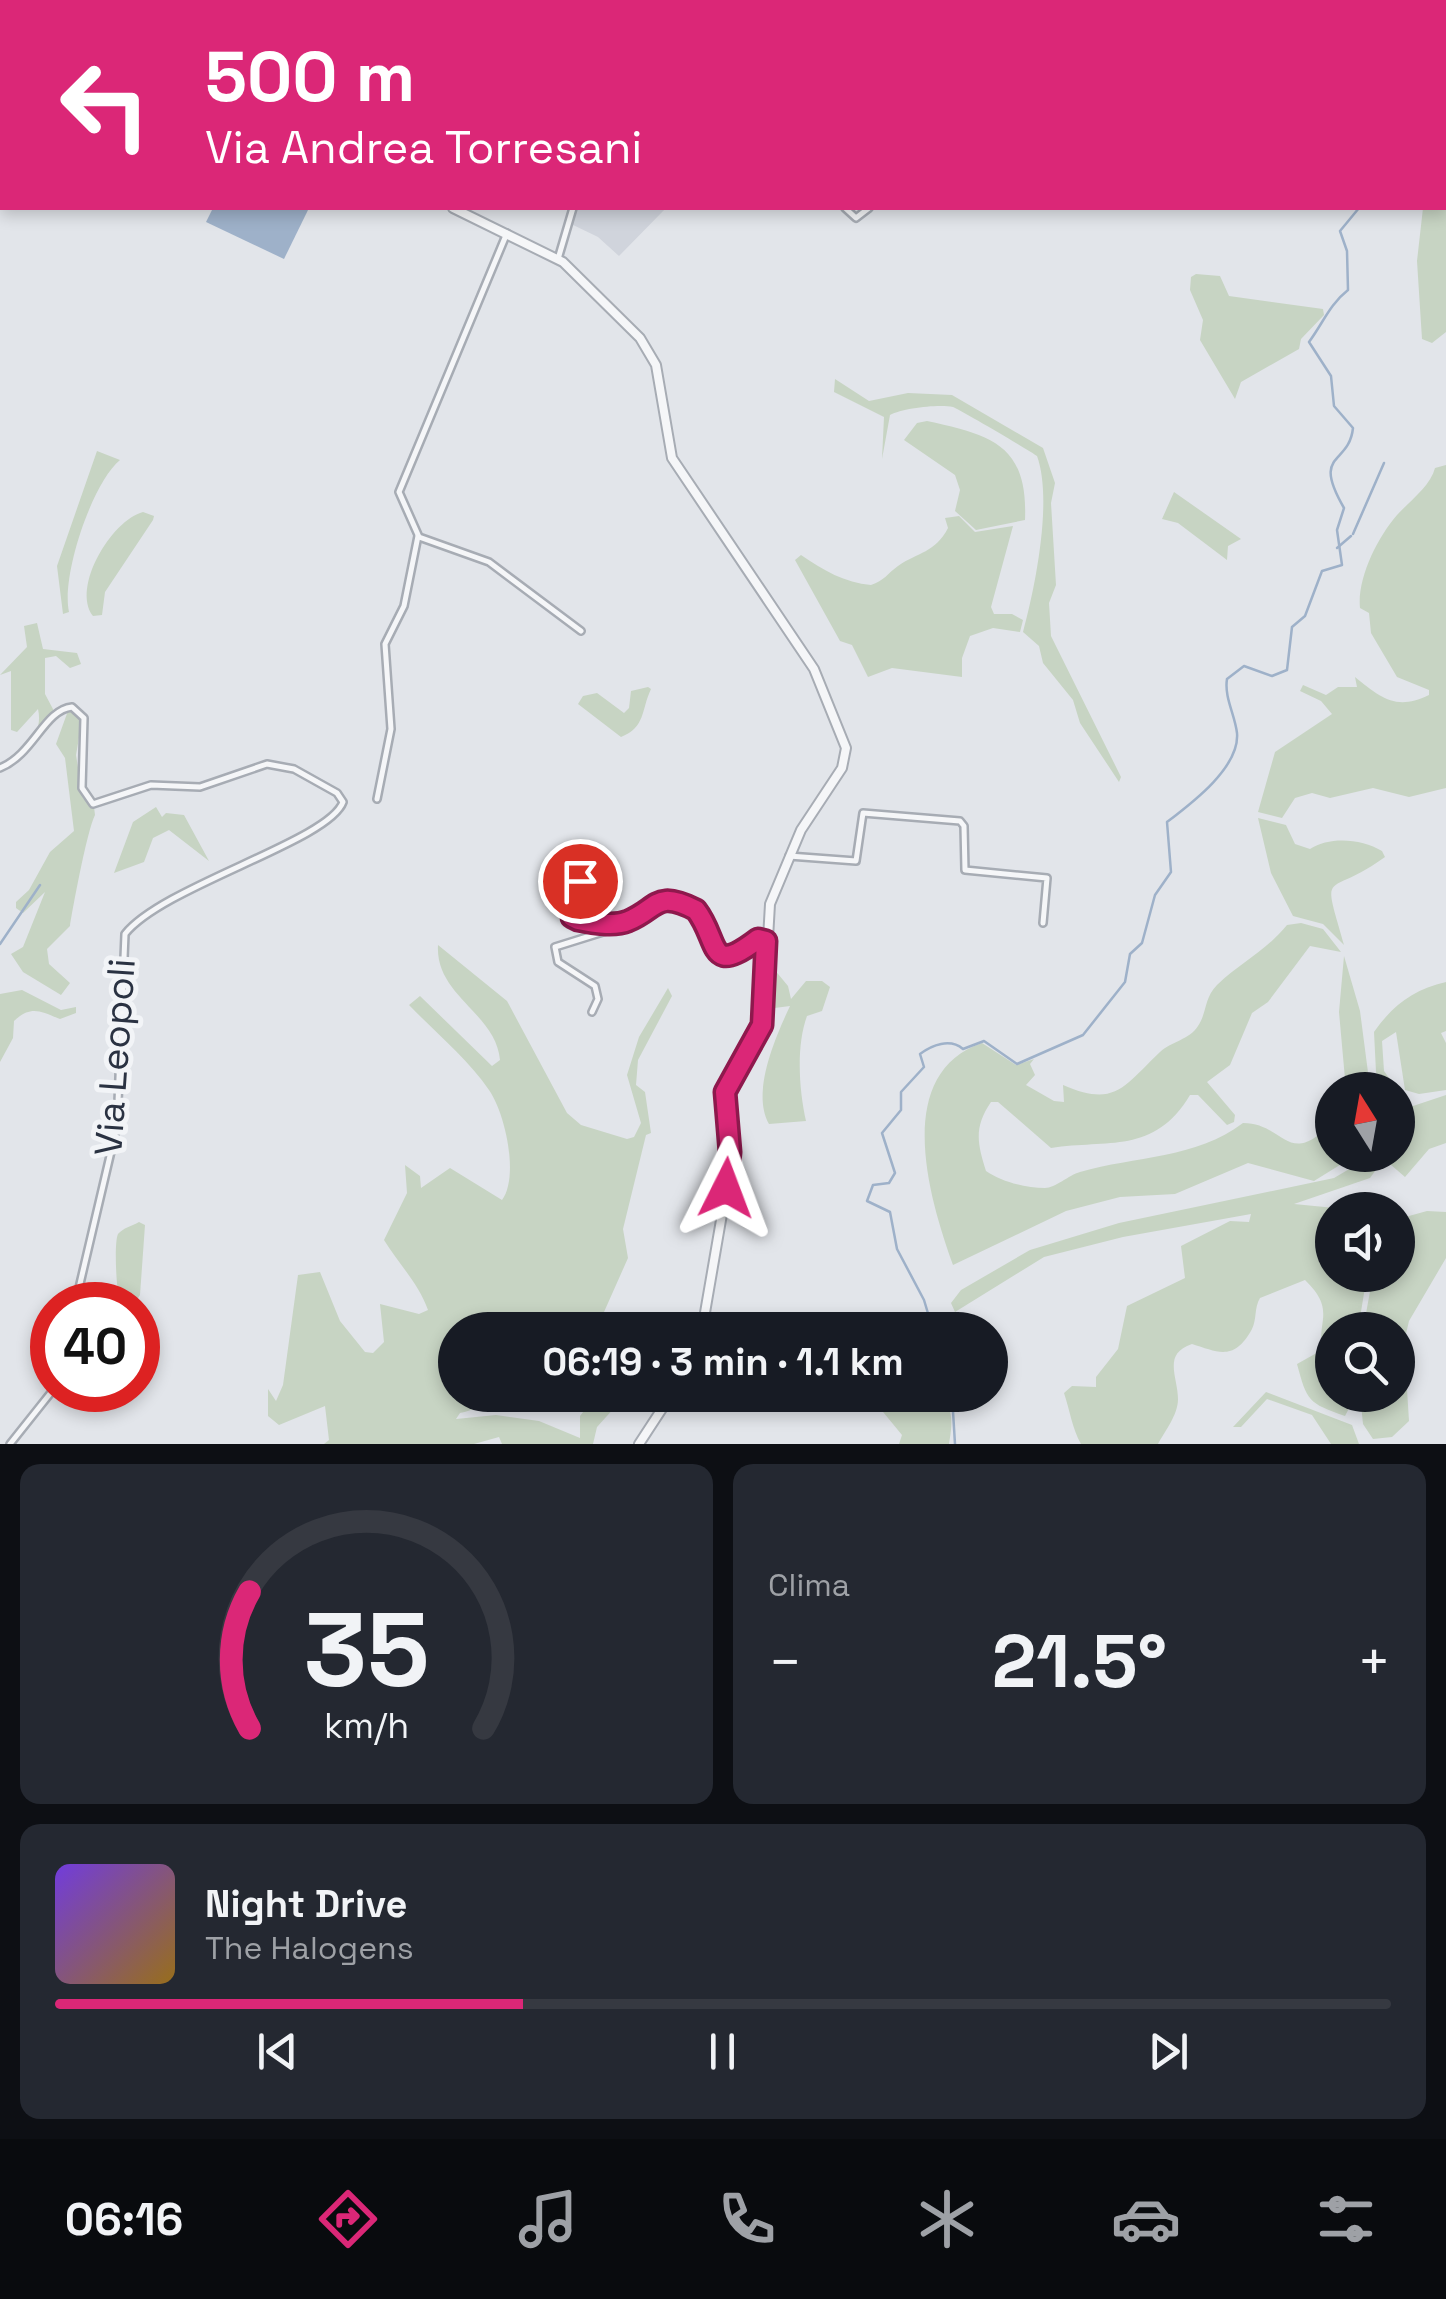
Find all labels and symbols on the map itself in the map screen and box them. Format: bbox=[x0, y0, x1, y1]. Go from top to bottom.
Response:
pin bbox=[538, 839, 623, 924]
street label: Via Leopoli bbox=[84, 957, 146, 1157]
north arrow bbox=[1315, 1072, 1415, 1172]
position arrow bbox=[674, 1136, 778, 1240]
speed limit sign: 40 bbox=[30, 1282, 160, 1412]

